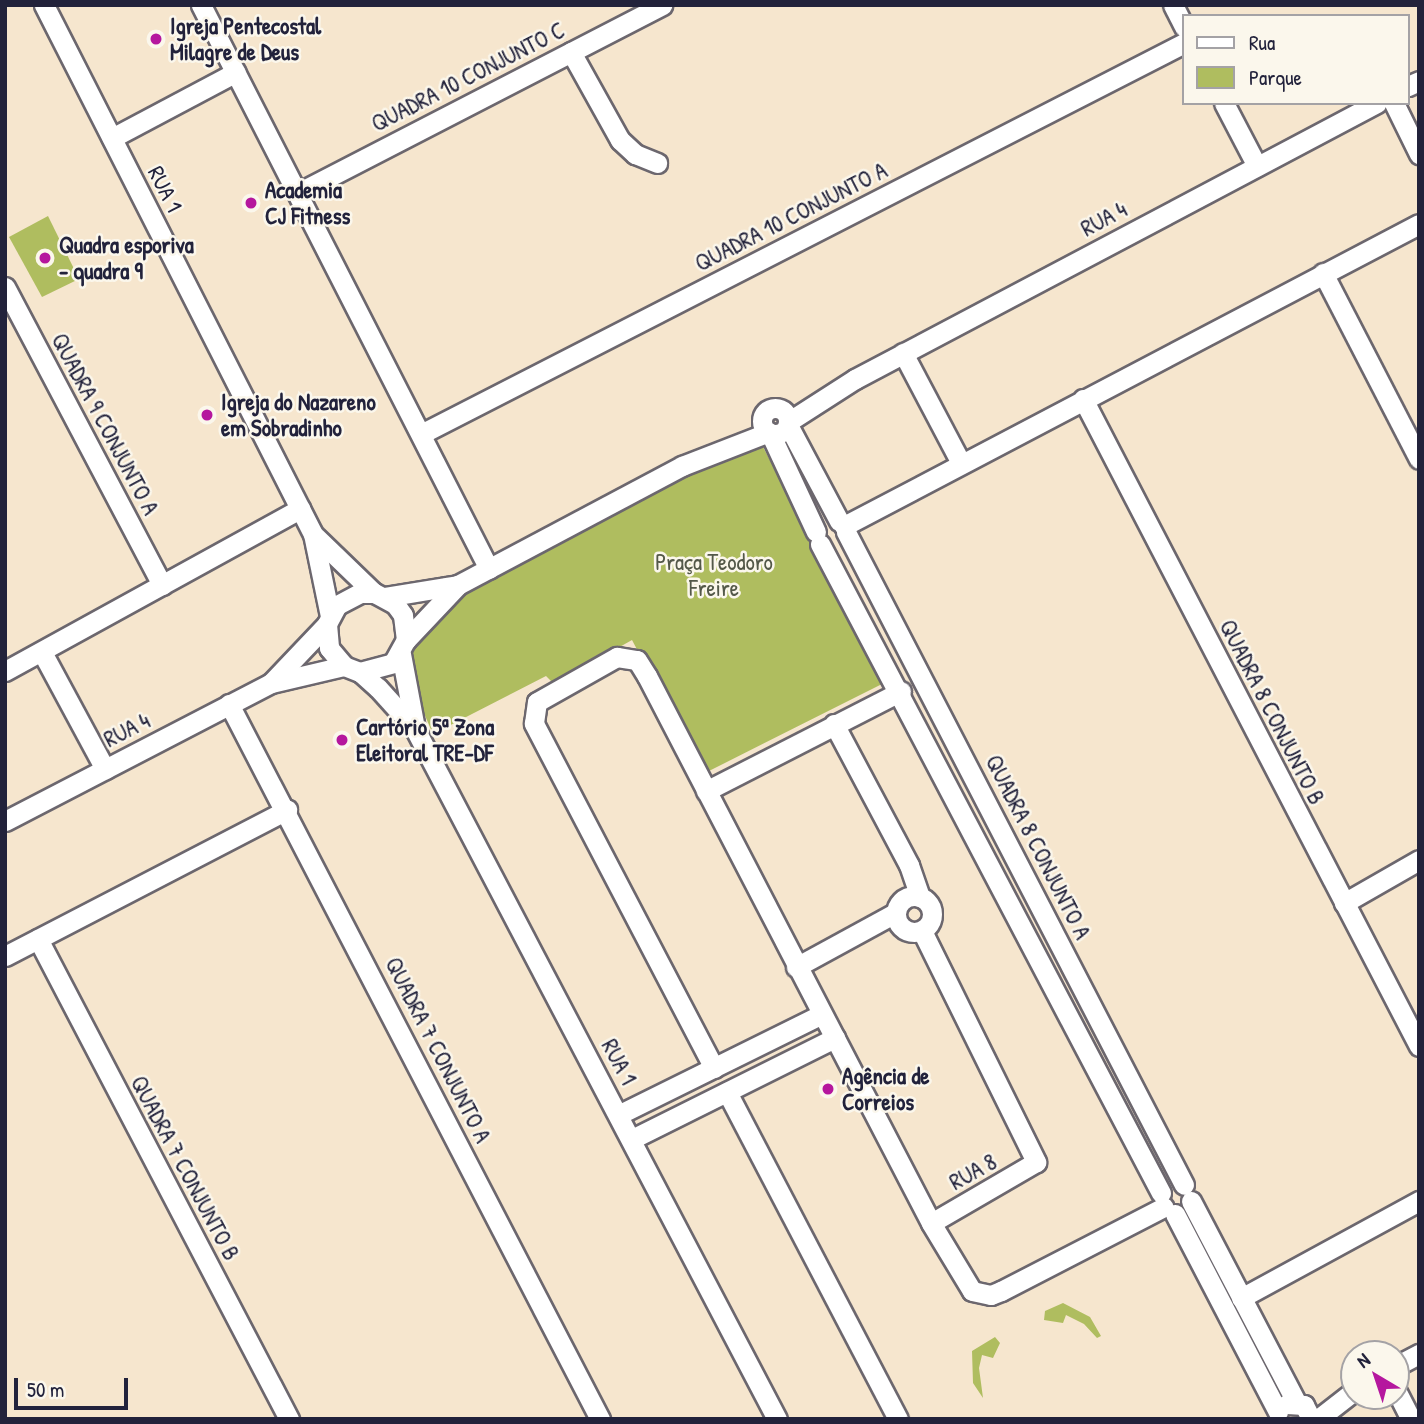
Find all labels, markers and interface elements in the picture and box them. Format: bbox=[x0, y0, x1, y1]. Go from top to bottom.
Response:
place label: Igreja Pentecostal Milagre de Deus bbox=[170, 12, 321, 66]
legend bbox=[1182, 14, 1410, 105]
street label: QUADRA 10 CONJUNTO C bbox=[367, 16, 569, 138]
text: Rua bbox=[1249, 28, 1275, 57]
marker: Igreja Pentecostal Milagre de Deus bbox=[148, 31, 164, 47]
text: Parque bbox=[1249, 63, 1302, 92]
street label: QUADRA 10 CONJUNTO A bbox=[690, 157, 892, 277]
street label: RUA 1 bbox=[142, 161, 188, 217]
place label: Academia CJ Fitness bbox=[265, 176, 350, 230]
marker: Academia CJ Fitness bbox=[243, 195, 259, 211]
street label: RUA 4 bbox=[1076, 195, 1132, 243]
place label: Quadra esporiva - quadra 9 bbox=[59, 231, 194, 285]
marker: Quadra esporiva - quadra 9 bbox=[37, 250, 53, 266]
street label: QUADRA 9 CONJUNTO A bbox=[45, 329, 165, 519]
place label: Igreja do Nazareno em Sobradinho bbox=[221, 388, 376, 442]
marker: Igreja do Nazareno em Sobradinho bbox=[199, 407, 215, 423]
park label: Praça Teodoro Freire bbox=[655, 548, 773, 602]
street label: QUADRA 8 CONJUNTO B bbox=[1213, 615, 1331, 809]
street label: RUA 4 bbox=[99, 707, 155, 753]
place label: Cartório 5ª Zona Eleitoral TRE-DF bbox=[356, 713, 494, 767]
marker: Cartório 5ª Zona Eleitoral TRE-DF bbox=[334, 732, 350, 748]
street label: QUADRA 8 CONJUNTO A bbox=[980, 750, 1096, 944]
street label: QUADRA 7 CONJUNTO A bbox=[379, 953, 497, 1147]
street label: RUA 1 bbox=[596, 1034, 642, 1090]
place label: Agência de Correios bbox=[842, 1062, 930, 1116]
street label: QUADRA 7 CONJUNTO B bbox=[125, 1071, 245, 1265]
marker: Agência de Correios bbox=[820, 1081, 836, 1097]
street label: RUA 8 bbox=[945, 1148, 1001, 1196]
north arrow bbox=[1340, 1340, 1410, 1410]
text: N bbox=[1351, 1347, 1375, 1374]
scale bar bbox=[18, 1364, 131, 1408]
text: 50 m bbox=[27, 1375, 64, 1404]

